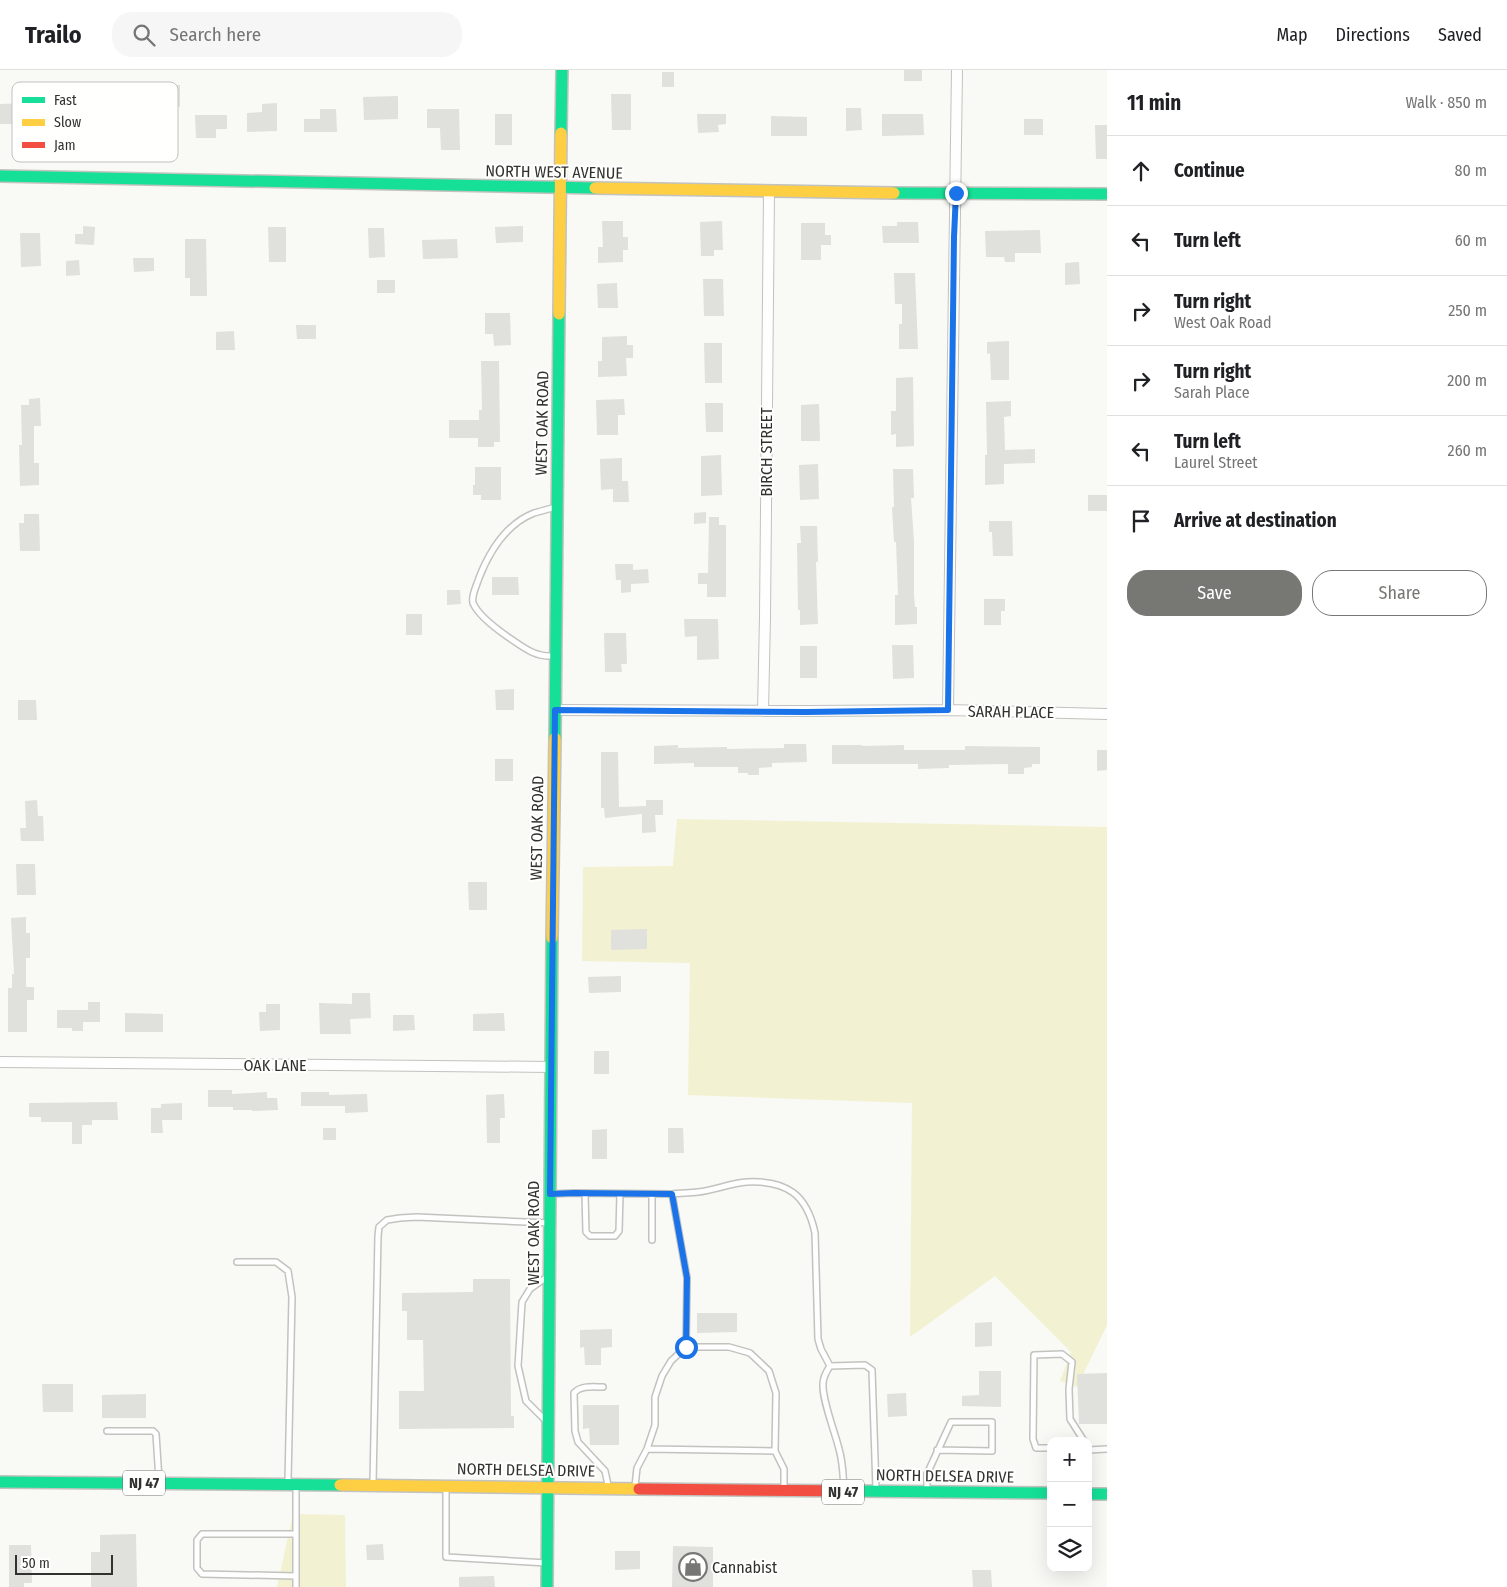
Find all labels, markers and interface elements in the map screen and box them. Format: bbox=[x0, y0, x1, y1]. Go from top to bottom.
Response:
search box bbox=[112, 12, 462, 57]
text: Trailo bbox=[25, 21, 82, 49]
icon: search bbox=[130, 21, 158, 49]
text: Search here bbox=[170, 23, 261, 46]
text: Map bbox=[1276, 24, 1308, 46]
text: Directions bbox=[1336, 24, 1410, 46]
text: Saved bbox=[1438, 24, 1482, 46]
legend bbox=[12, 82, 178, 162]
text: 11 min bbox=[1127, 90, 1181, 116]
text: Fast bbox=[54, 92, 77, 109]
text: Walk · 850 m bbox=[1405, 93, 1487, 112]
text: Slow bbox=[54, 114, 81, 131]
text: Jam bbox=[54, 137, 75, 154]
icon: ahead bbox=[1127, 157, 1155, 185]
text: Continue bbox=[1174, 159, 1245, 182]
street label: NORTH WEST AVENUE bbox=[485, 161, 623, 183]
text: 80 m bbox=[1455, 161, 1487, 180]
route end bbox=[945, 182, 968, 205]
icon: left bbox=[1127, 227, 1155, 255]
text: Turn left bbox=[1174, 229, 1241, 252]
text: 60 m bbox=[1455, 231, 1487, 250]
text: Turn right bbox=[1174, 290, 1251, 313]
icon: right bbox=[1127, 297, 1155, 325]
text: 250 m bbox=[1448, 301, 1487, 320]
text: West Oak Road bbox=[1174, 313, 1272, 332]
text: Turn right bbox=[1174, 360, 1251, 383]
icon: right bbox=[1127, 367, 1155, 395]
street label: WEST OAK ROAD bbox=[532, 370, 552, 476]
text: 200 m bbox=[1447, 371, 1487, 390]
text: Sarah Place bbox=[1174, 383, 1250, 402]
street label: BIRCH STREET bbox=[757, 407, 776, 497]
text: Turn left bbox=[1174, 430, 1241, 453]
icon: left bbox=[1127, 437, 1155, 465]
text: 260 m bbox=[1448, 441, 1487, 460]
text: Laurel Street bbox=[1174, 453, 1258, 472]
icon: arrive bbox=[1127, 507, 1155, 535]
text: Arrive at destination bbox=[1174, 509, 1337, 532]
button: Save bbox=[1127, 570, 1302, 616]
button: Share bbox=[1312, 570, 1487, 616]
street label: SARAH PLACE bbox=[968, 702, 1054, 722]
street label: WEST OAK ROAD bbox=[527, 775, 547, 881]
street label: OAK LANE bbox=[243, 1056, 307, 1075]
street label: WEST OAK ROAD bbox=[524, 1181, 543, 1285]
route start bbox=[675, 1336, 698, 1359]
map controls bbox=[1047, 1437, 1092, 1572]
button: + bbox=[1047, 1437, 1092, 1482]
street label: NORTH DELSEA DRIVE bbox=[457, 1459, 595, 1481]
street label: NORTH DELSEA DRIVE bbox=[876, 1465, 1014, 1487]
road number: NJ 47 bbox=[123, 1470, 165, 1496]
road number: NJ 47 bbox=[822, 1480, 864, 1504]
button: − bbox=[1047, 1482, 1092, 1527]
button: layers bbox=[1047, 1527, 1092, 1572]
scale bar bbox=[15, 1552, 112, 1575]
shop icon: Cannabist bbox=[678, 1552, 708, 1582]
text: 50 m bbox=[22, 1555, 50, 1572]
place label: Cannabist bbox=[712, 1558, 778, 1577]

